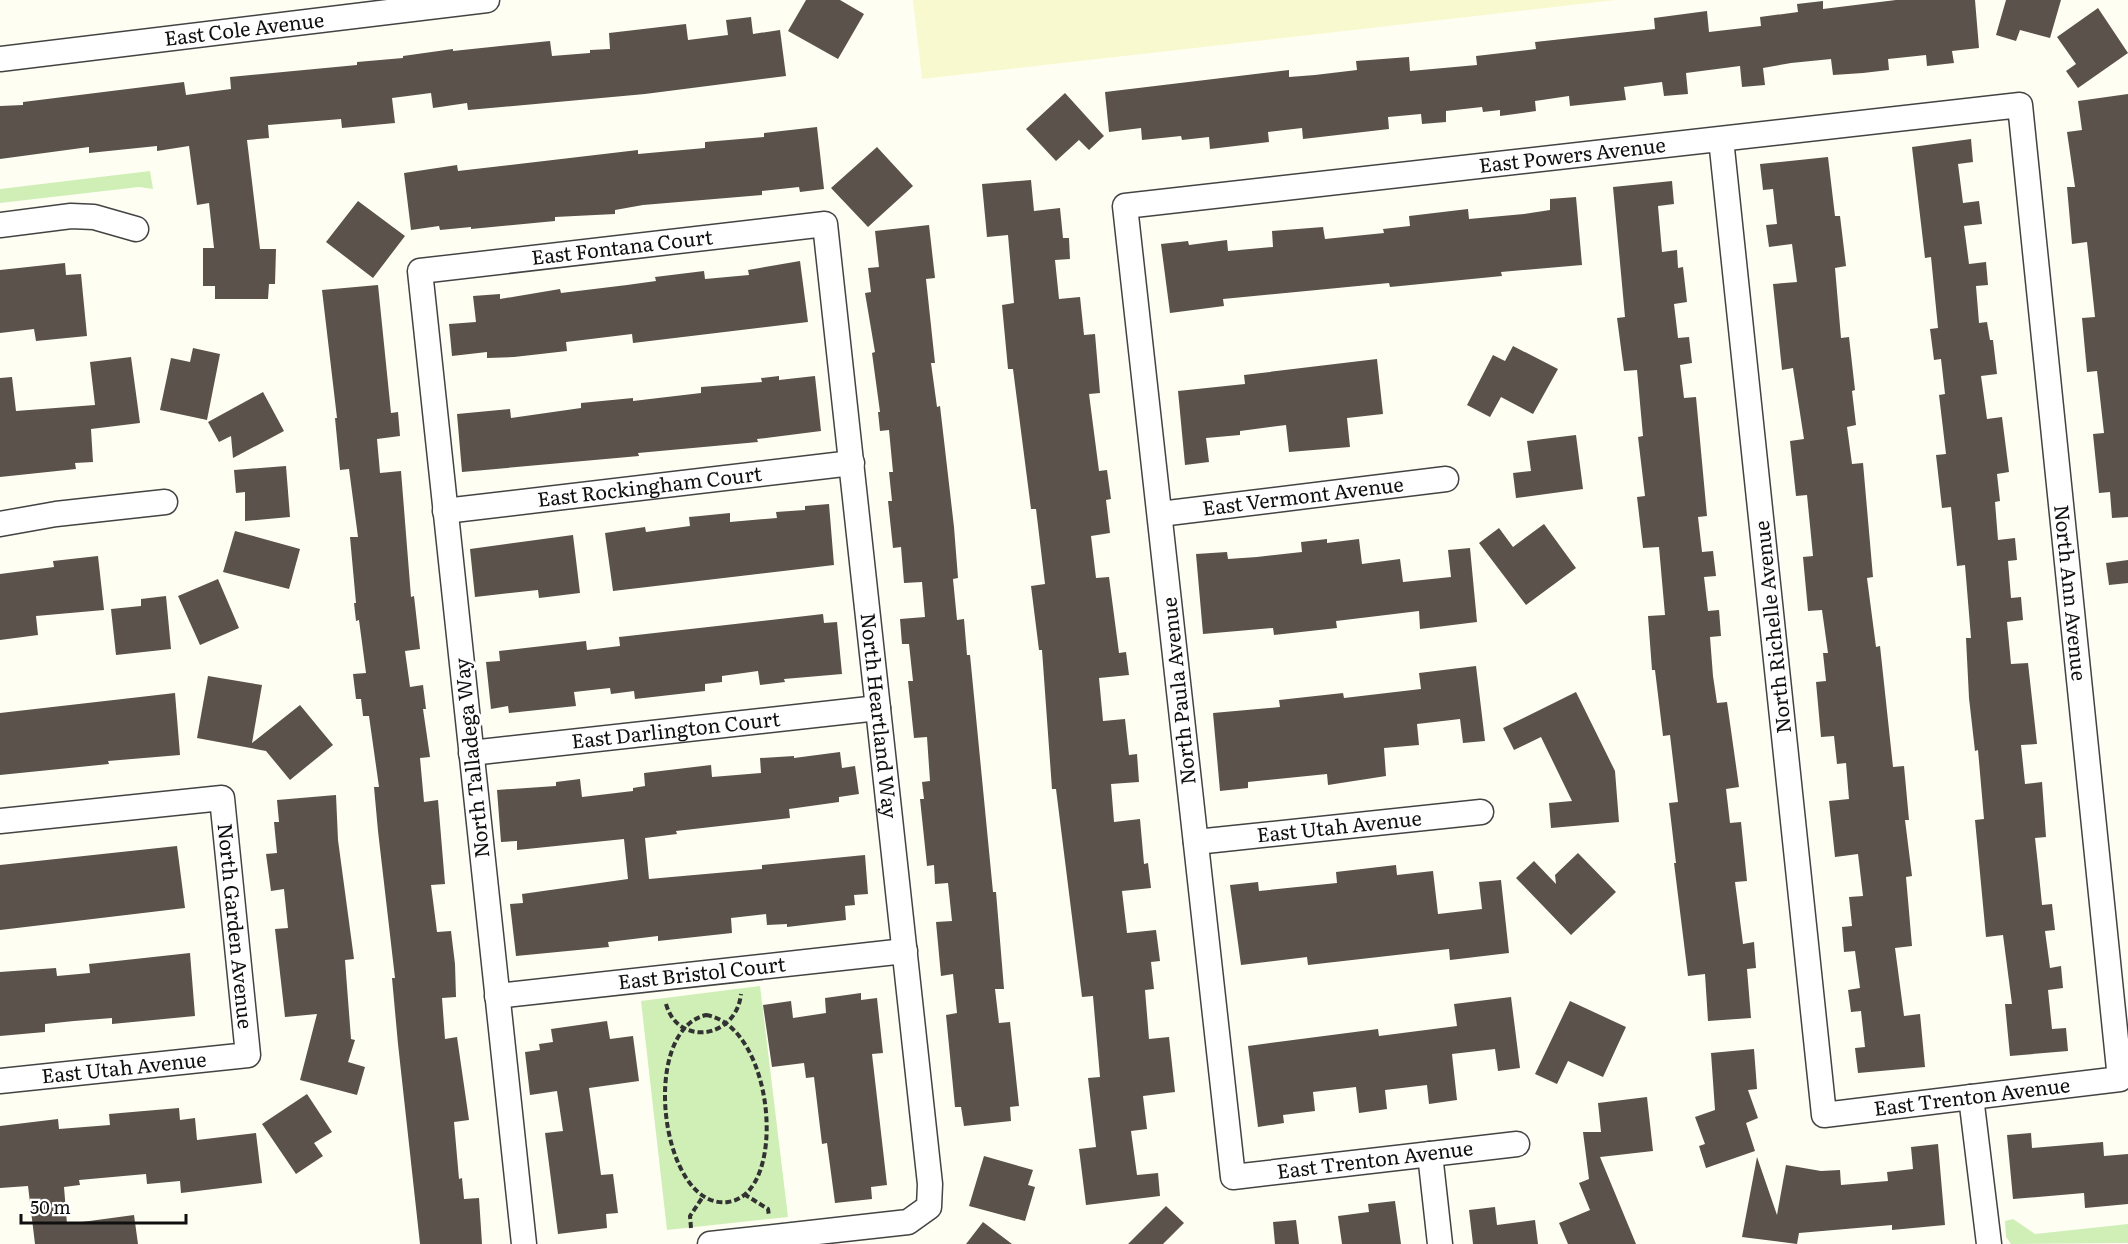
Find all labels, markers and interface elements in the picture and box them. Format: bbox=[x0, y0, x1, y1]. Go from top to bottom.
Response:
street label: East Cole Avenue bbox=[162, 3, 326, 52]
street label: East Powers Avenue bbox=[1477, 128, 1667, 179]
street label: East Fontana Court bbox=[530, 220, 714, 271]
street label: East Rockingham Court bbox=[535, 457, 763, 513]
street label: East Vermont Avenue bbox=[1200, 467, 1405, 522]
street label: North Ann Avenue bbox=[2048, 503, 2096, 682]
street label: North Richelle Avenue bbox=[1745, 519, 1797, 735]
street label: North Paula Avenue bbox=[1152, 596, 1202, 787]
street label: North Heartland Way bbox=[855, 611, 907, 820]
street label: North Talladega Way bbox=[445, 656, 495, 860]
street label: East Darlington Court bbox=[570, 702, 781, 755]
street label: East Utah Avenue bbox=[1255, 801, 1423, 849]
street label: North Garden Avenue bbox=[212, 822, 262, 1030]
street label: East Bristol Court bbox=[616, 947, 787, 996]
street label: East Utah Avenue bbox=[40, 1042, 208, 1090]
street label: East Trenton Avenue bbox=[1872, 1068, 2072, 1122]
street label: East Trenton Avenue bbox=[1275, 1131, 1475, 1185]
scale bar bbox=[21, 1187, 186, 1225]
text: 50 m bbox=[30, 1193, 71, 1220]

